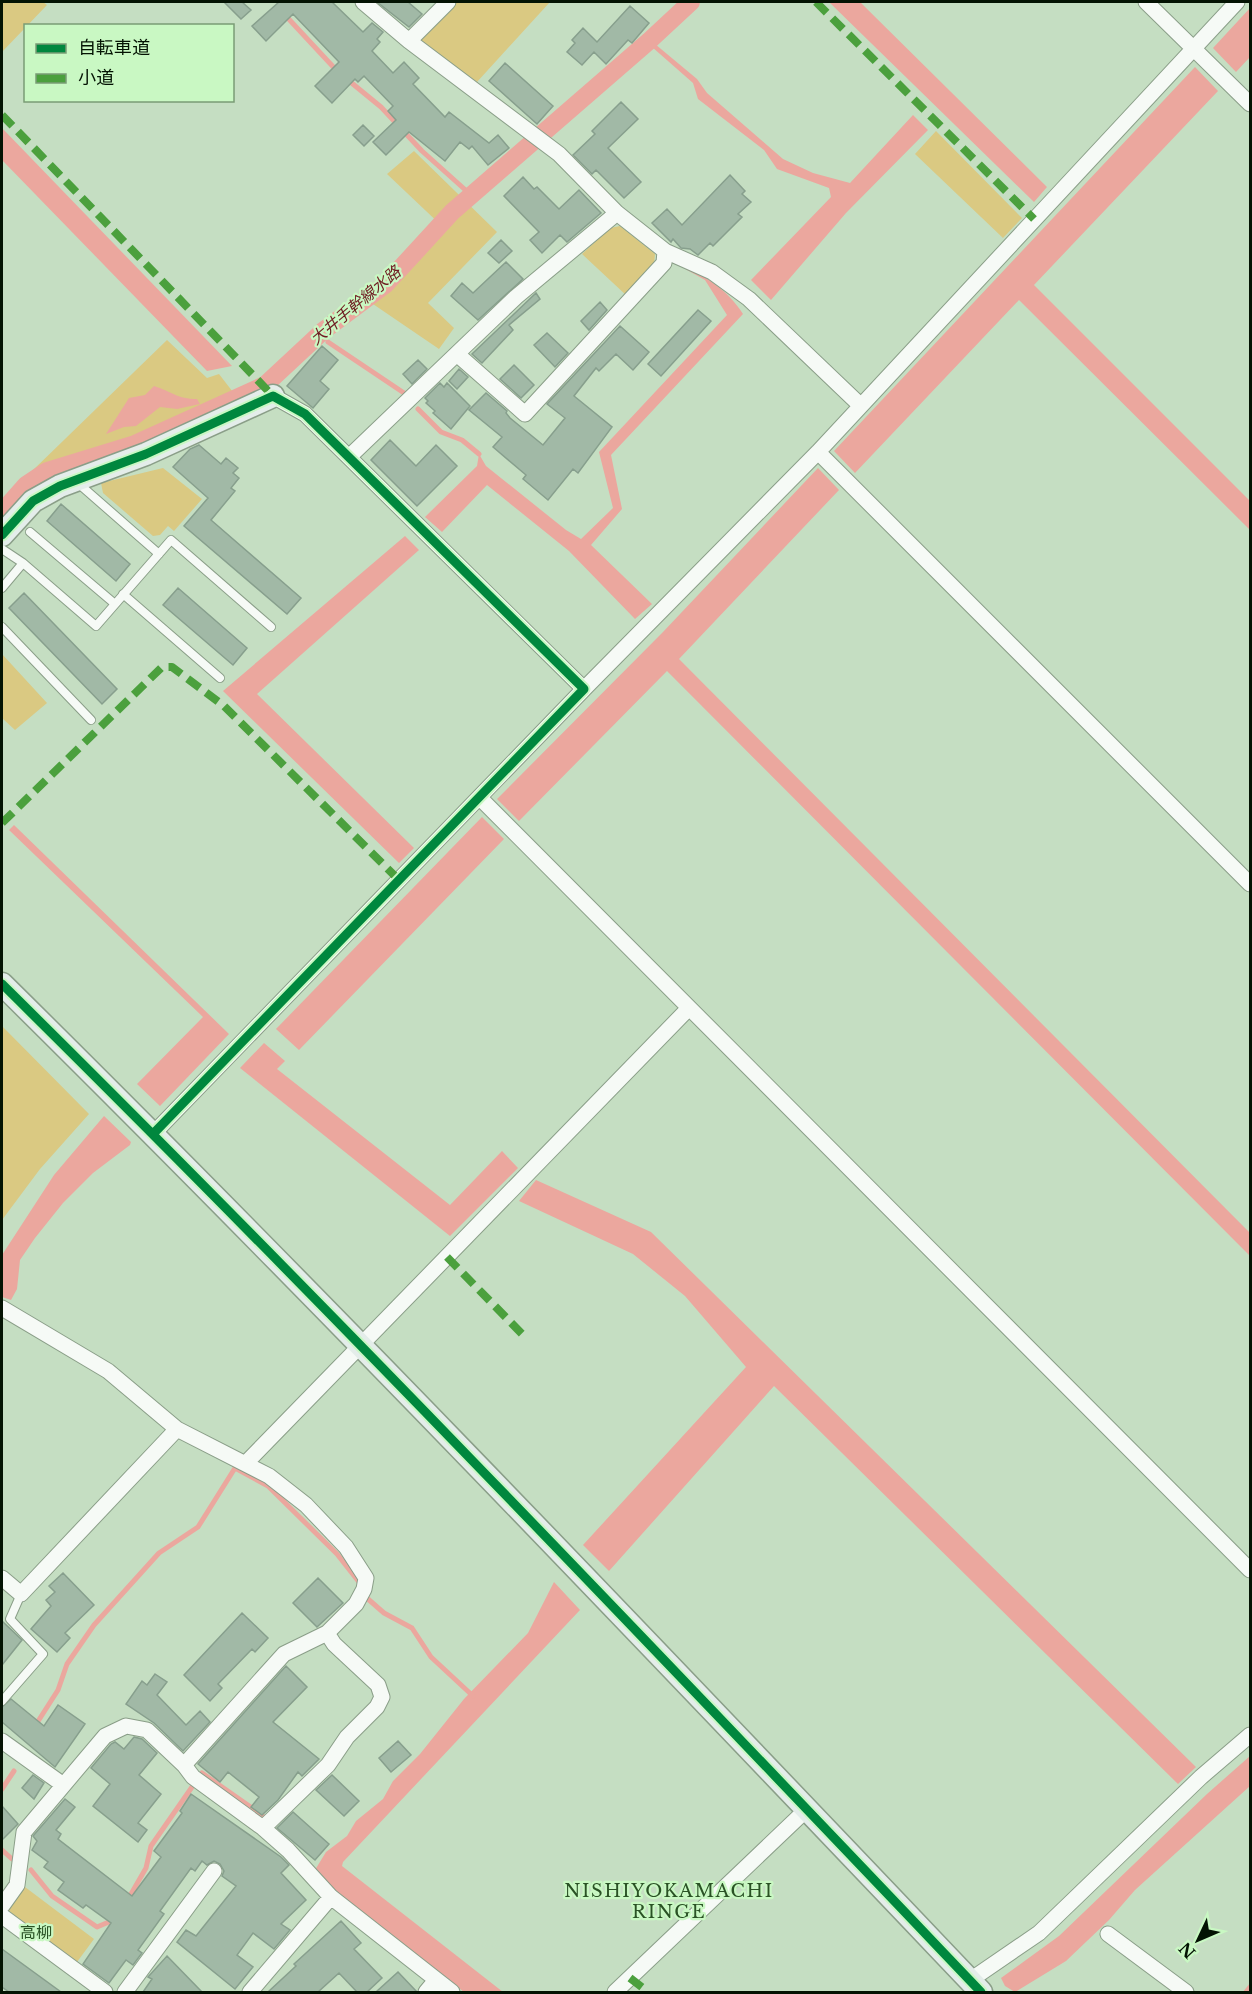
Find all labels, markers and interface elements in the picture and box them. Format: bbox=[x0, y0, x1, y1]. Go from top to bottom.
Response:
legend bbox=[24, 24, 234, 102]
text: 自転車道 bbox=[78, 37, 150, 59]
text: 小道 bbox=[78, 67, 114, 89]
water label: 大井手幹線水路 bbox=[306, 260, 406, 349]
district label: NISHIYOKAMACHI RINGE bbox=[564, 1880, 774, 1923]
north arrow bbox=[1168, 1910, 1228, 1970]
district label: 高柳 bbox=[20, 1922, 52, 1942]
text: N bbox=[1175, 1938, 1200, 1963]

